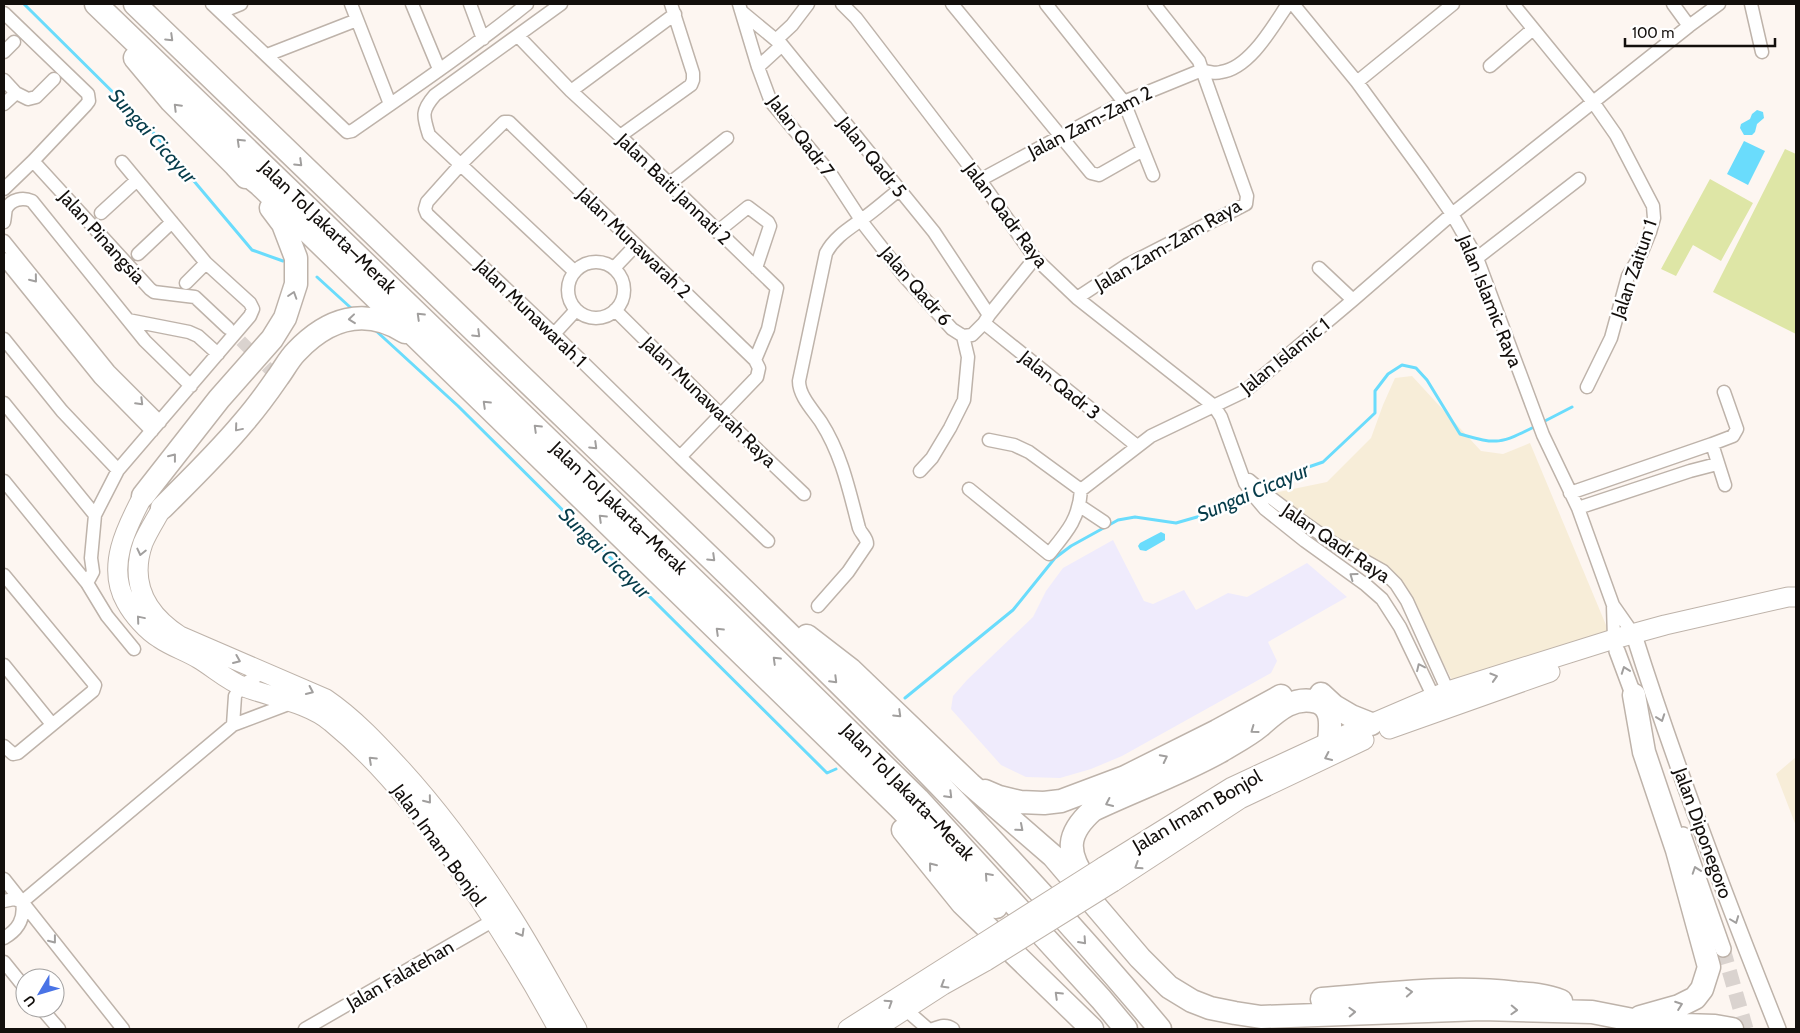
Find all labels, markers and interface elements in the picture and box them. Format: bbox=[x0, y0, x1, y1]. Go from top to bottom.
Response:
scale bar bbox=[1625, 15, 1775, 47]
text: 100 m bbox=[1632, 24, 1674, 42]
one-way arrow bbox=[164, 32, 173, 41]
street label: Jalan Zam-Zam 2 bbox=[1023, 81, 1156, 164]
water label: Sungai Cicayur bbox=[104, 84, 202, 189]
street label: Jalan Qadr 7 bbox=[762, 90, 839, 182]
one-way arrow bbox=[173, 104, 182, 113]
street label: Jalan Qadr 5 bbox=[832, 111, 911, 202]
street label: Jalan Baiti Jannati 2 bbox=[611, 128, 736, 249]
one-way arrow bbox=[236, 139, 245, 148]
street label: Jalan Tol Jakarta–Merak bbox=[254, 155, 402, 299]
one-way arrow bbox=[294, 157, 303, 166]
street label: Jalan Qadr Raya bbox=[958, 157, 1053, 272]
street label: Jalan Munawarah 2 bbox=[572, 182, 696, 303]
street label: Jalan Pinangsia bbox=[53, 185, 150, 289]
street label: Jalan Zam-Zam Raya bbox=[1090, 194, 1245, 297]
street label: Jalan Zaitun 1 bbox=[1606, 217, 1662, 322]
street label: Jalan Islamic Raya bbox=[1453, 231, 1527, 371]
street label: Jalan Qadr 6 bbox=[875, 241, 957, 330]
street label: Jalan Munawarah 1 bbox=[470, 253, 591, 372]
one-way arrow bbox=[29, 273, 37, 282]
one-way arrow bbox=[287, 291, 297, 300]
one-way arrow bbox=[348, 313, 356, 324]
one-way arrow bbox=[416, 313, 425, 322]
street label: Jalan Islamic 1 bbox=[1235, 313, 1334, 400]
one-way arrow bbox=[471, 328, 480, 337]
street label: Jalan Munawarah Raya bbox=[636, 331, 781, 472]
street label: Jalan Qadr 3 bbox=[1014, 345, 1105, 424]
one-way arrow bbox=[134, 396, 143, 405]
one-way arrow bbox=[483, 401, 492, 410]
one-way arrow bbox=[235, 423, 244, 432]
one-way arrow bbox=[533, 425, 542, 434]
street label: Jalan Tol Jakarta–Merak bbox=[545, 436, 693, 580]
one-way arrow bbox=[589, 440, 598, 449]
one-way arrow bbox=[167, 453, 176, 463]
water label: Sungai Cicayur bbox=[1193, 457, 1313, 526]
street label: Jalan Qadr Raya bbox=[1277, 498, 1394, 588]
water label: Sungai Cicayur bbox=[554, 502, 656, 604]
one-way arrow bbox=[599, 514, 608, 523]
one-way arrow bbox=[136, 547, 147, 556]
one-way arrow bbox=[706, 553, 715, 562]
one-way arrow bbox=[1349, 573, 1359, 582]
one-way arrow bbox=[136, 615, 145, 624]
one-way arrow bbox=[715, 628, 724, 637]
one-way arrow bbox=[232, 653, 241, 664]
one-way arrow bbox=[773, 657, 782, 666]
one-way arrow bbox=[1415, 663, 1426, 672]
one-way arrow bbox=[1621, 666, 1631, 675]
one-way arrow bbox=[1490, 672, 1498, 682]
one-way arrow bbox=[829, 675, 838, 684]
one-way arrow bbox=[305, 684, 314, 695]
one-way arrow bbox=[892, 708, 901, 717]
one-way arrow bbox=[1655, 714, 1665, 722]
street label: Jalan Tol Jakarta–Merak bbox=[836, 718, 980, 866]
one-way arrow bbox=[1250, 724, 1259, 733]
one-way arrow bbox=[1324, 751, 1333, 762]
one-way arrow bbox=[1159, 754, 1168, 764]
one-way arrow bbox=[368, 757, 377, 766]
street label: Jalan Diponegoro bbox=[1668, 764, 1737, 902]
street label: Jalan Imam Bonjol bbox=[1128, 765, 1266, 858]
street label: Jalan Imam Bonjol bbox=[386, 779, 491, 911]
one-way arrow bbox=[943, 790, 952, 799]
one-way arrow bbox=[422, 794, 431, 804]
one-way arrow bbox=[1105, 796, 1114, 807]
one-way arrow bbox=[1014, 822, 1023, 830]
one-way arrow bbox=[1134, 860, 1143, 869]
one-way arrow bbox=[930, 863, 938, 872]
one-way arrow bbox=[1691, 866, 1701, 875]
one-way arrow bbox=[985, 872, 994, 881]
one-way arrow bbox=[1729, 916, 1739, 924]
one-way arrow bbox=[514, 928, 524, 937]
one-way arrow bbox=[47, 934, 55, 943]
street label: Jalan Falatehan bbox=[342, 935, 458, 1015]
one-way arrow bbox=[1077, 935, 1086, 944]
north arrow bbox=[15, 968, 65, 1018]
one-way arrow bbox=[940, 979, 949, 989]
one-way arrow bbox=[1405, 986, 1413, 997]
text: U bbox=[20, 991, 40, 1011]
one-way arrow bbox=[1054, 992, 1063, 1001]
one-way arrow bbox=[883, 1000, 892, 1009]
one-way arrow bbox=[1674, 1001, 1682, 1011]
one-way arrow bbox=[1511, 1004, 1519, 1015]
one-way arrow bbox=[1348, 1007, 1356, 1018]

